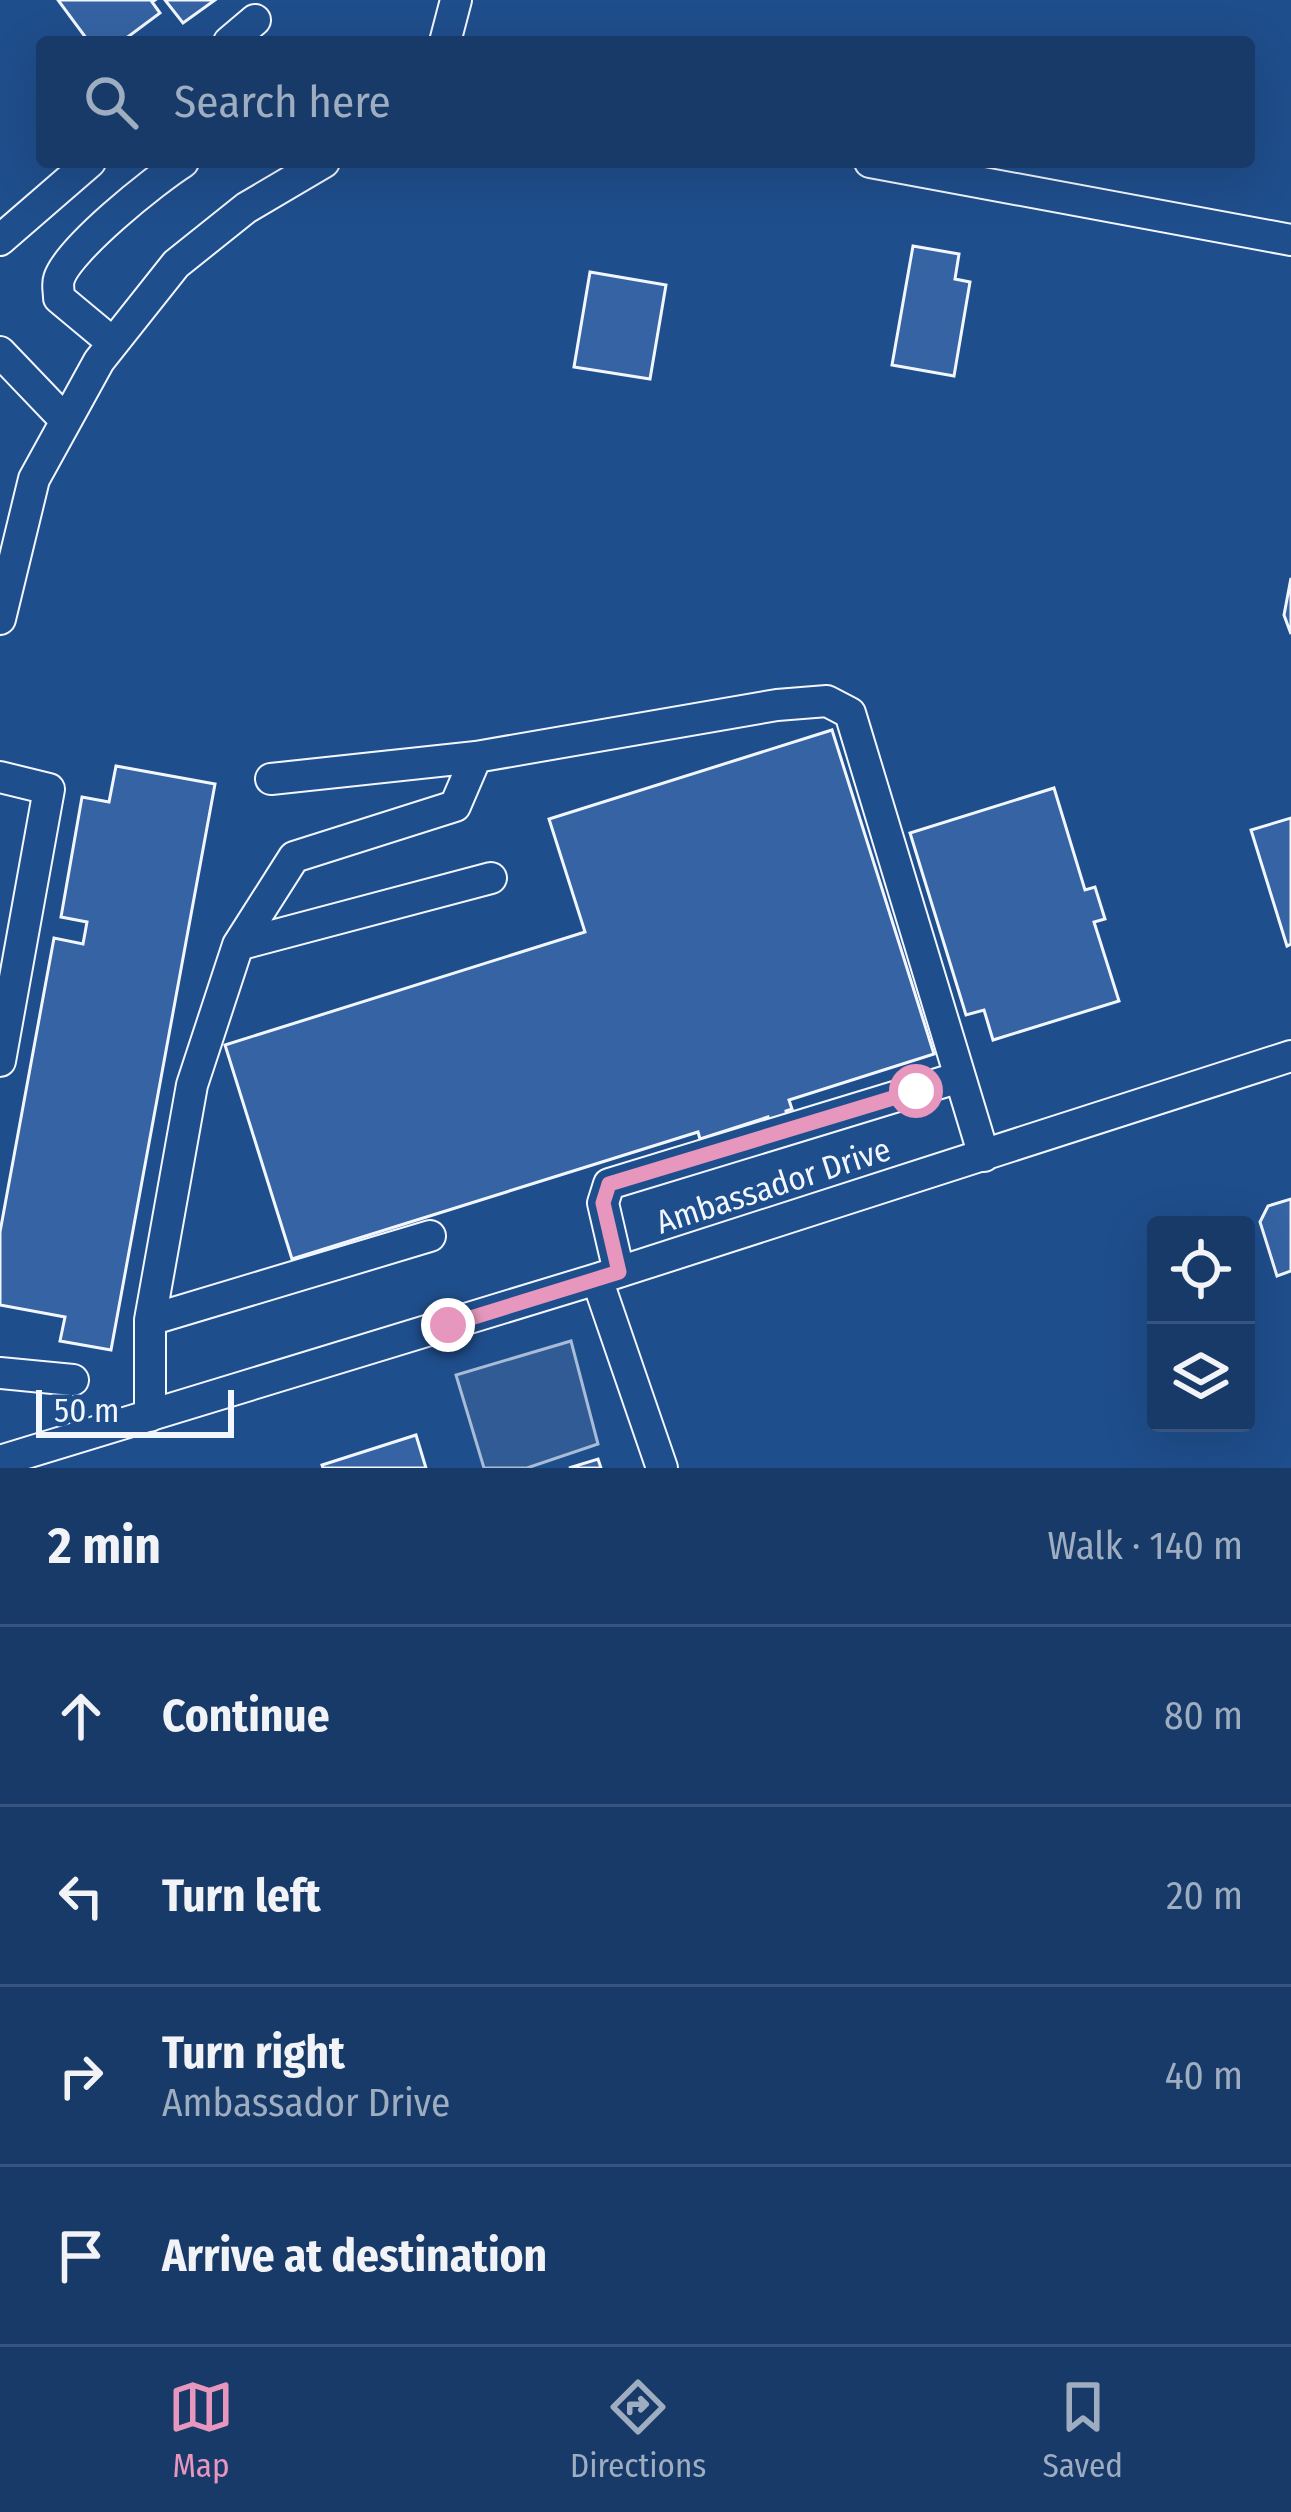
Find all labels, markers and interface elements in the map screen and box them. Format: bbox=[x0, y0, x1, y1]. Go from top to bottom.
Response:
search box bbox=[36, 36, 1255, 168]
icon: search bbox=[78, 69, 144, 135]
text: Search here bbox=[174, 75, 391, 129]
route start bbox=[889, 1064, 943, 1118]
street label: Ambassador Drive bbox=[651, 1129, 895, 1243]
map controls bbox=[1147, 1216, 1255, 1432]
button: locate bbox=[1147, 1216, 1255, 1324]
route end bbox=[421, 1298, 475, 1352]
button: layers bbox=[1147, 1324, 1255, 1432]
scale bar bbox=[36, 1384, 234, 1437]
text: 50 m bbox=[54, 1391, 119, 1431]
text: 2 min bbox=[48, 1515, 161, 1577]
text: Walk · 140 m bbox=[1048, 1523, 1243, 1569]
icon: ahead bbox=[48, 1683, 114, 1749]
text: Continue bbox=[162, 1689, 330, 1743]
text: 80 m bbox=[1164, 1693, 1243, 1739]
icon: left bbox=[48, 1863, 114, 1929]
text: Turn left bbox=[162, 1869, 321, 1923]
text: 20 m bbox=[1166, 1873, 1243, 1919]
text: Turn right bbox=[162, 2026, 345, 2080]
icon: right bbox=[48, 2043, 114, 2109]
text: 40 m bbox=[1165, 2053, 1243, 2099]
text: Ambassador Drive bbox=[162, 2080, 450, 2126]
icon: arrive bbox=[48, 2223, 114, 2289]
text: Arrive at destination bbox=[162, 2229, 547, 2283]
tab: Map bbox=[168, 2374, 234, 2486]
tab: Directions bbox=[570, 2374, 706, 2486]
tab: Saved bbox=[1042, 2374, 1123, 2486]

